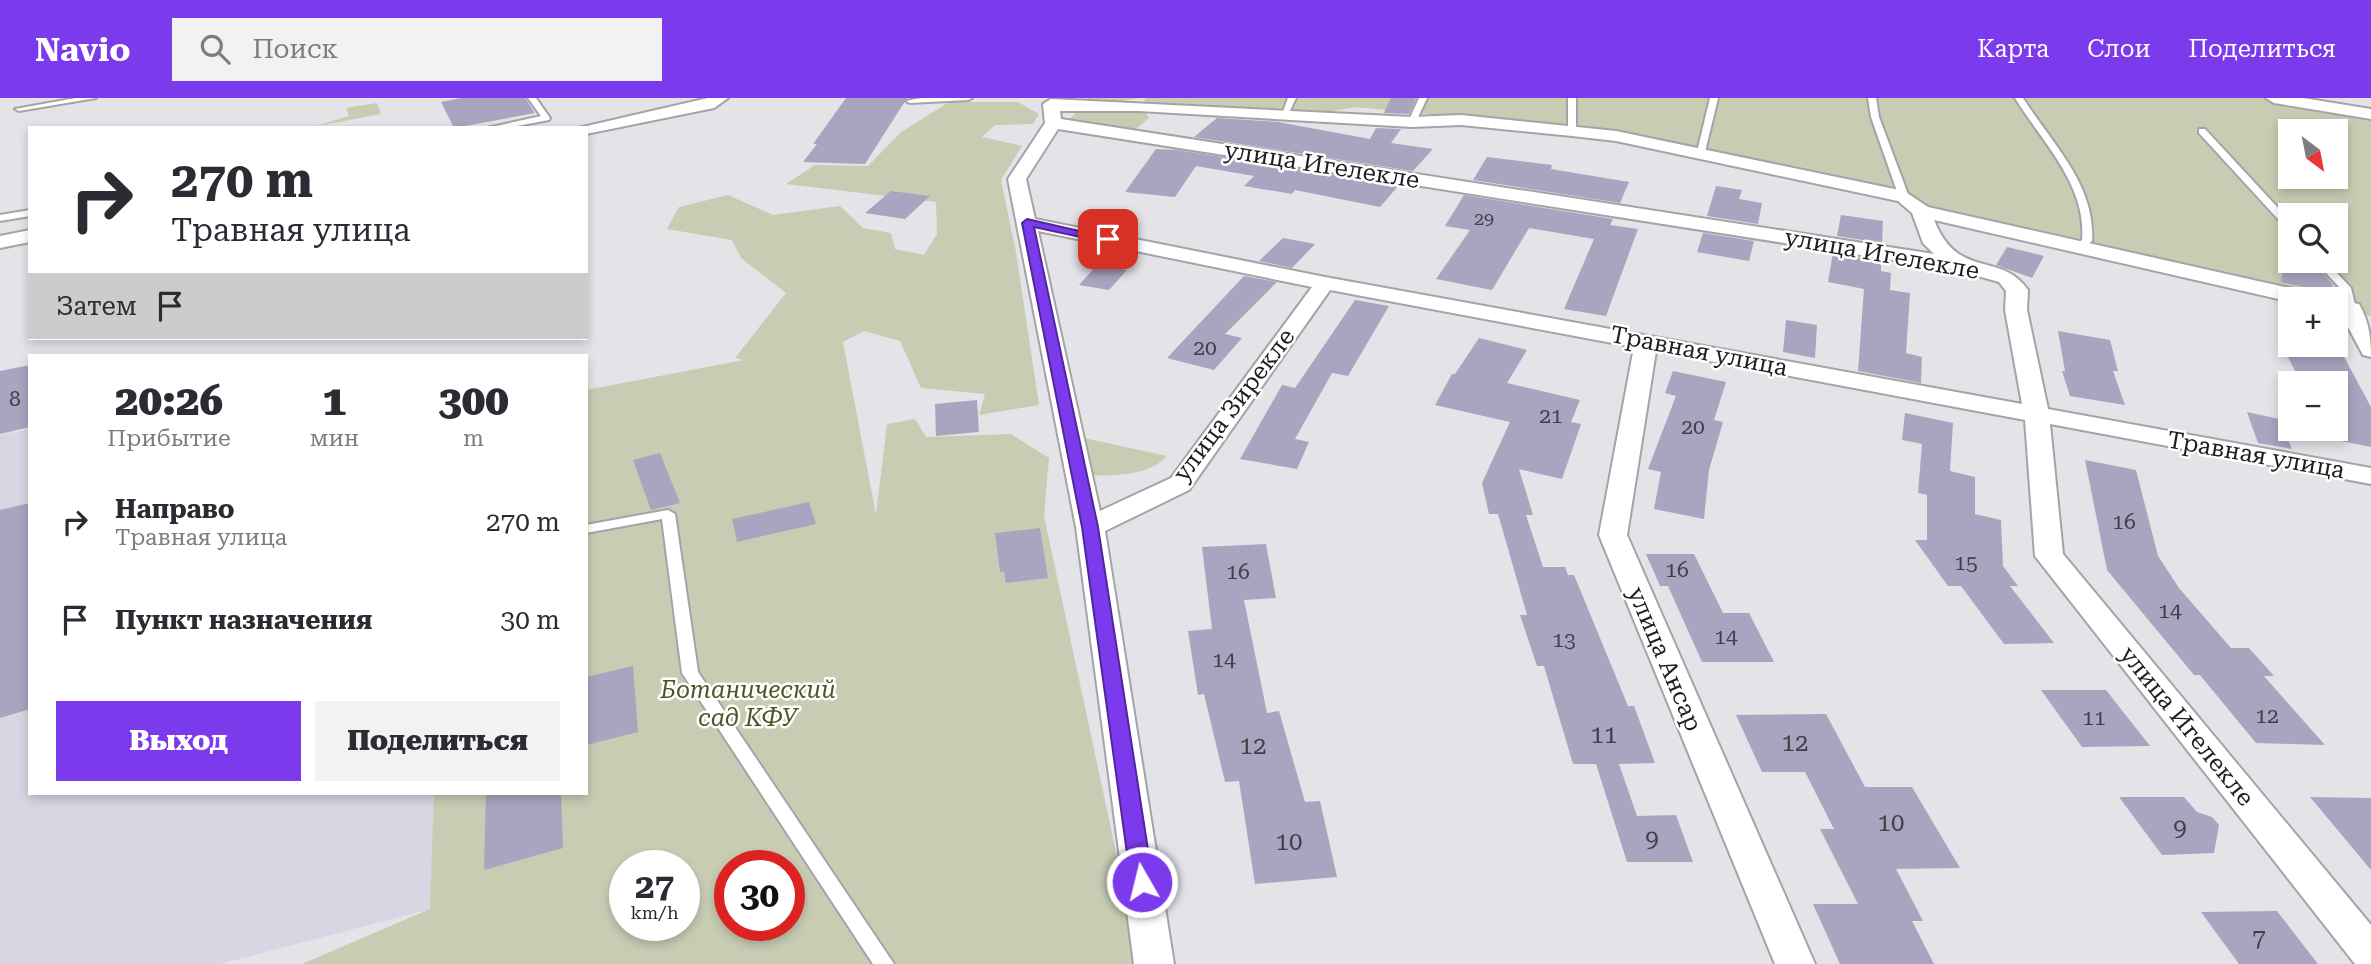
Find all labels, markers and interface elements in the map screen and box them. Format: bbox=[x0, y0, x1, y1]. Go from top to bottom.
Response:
search box bbox=[172, 18, 662, 81]
text: Navio bbox=[35, 30, 130, 69]
icon: search bbox=[196, 30, 234, 68]
text: Поиск bbox=[252, 34, 338, 64]
text: Карта bbox=[1977, 35, 2049, 63]
text: Слои bbox=[2087, 35, 2150, 63]
text: Поделиться bbox=[2188, 35, 2336, 63]
north arrow bbox=[2278, 119, 2348, 189]
map controls bbox=[2278, 119, 2348, 441]
street label: улица Игелекле bbox=[1222, 136, 1422, 194]
text: 270 m bbox=[171, 152, 313, 209]
icon: right bbox=[56, 154, 147, 245]
button: search bbox=[2278, 203, 2348, 273]
house number: 29 bbox=[1474, 208, 1494, 229]
pin bbox=[1078, 209, 1138, 269]
text: Травная улица bbox=[171, 211, 411, 249]
icon: arrive bbox=[1089, 220, 1127, 258]
street label: улица Игелекле bbox=[1782, 223, 1982, 285]
icon: arrive bbox=[151, 287, 189, 325]
button: + bbox=[2278, 287, 2348, 357]
text: Затем bbox=[56, 291, 137, 321]
street label: Травная улица bbox=[1608, 320, 1790, 382]
street label: улица Зирекле bbox=[1167, 323, 1301, 487]
house number: 20 bbox=[1193, 336, 1217, 360]
button: − bbox=[2278, 371, 2348, 441]
text: 20:26 bbox=[115, 376, 223, 425]
text: 1 bbox=[323, 376, 346, 425]
text: 300 bbox=[438, 376, 509, 425]
house number: 8 bbox=[9, 387, 21, 411]
house number: 21 bbox=[1539, 404, 1563, 428]
house number: 20 bbox=[1681, 415, 1705, 439]
text: Прибытие bbox=[107, 425, 231, 452]
text: мин bbox=[310, 425, 359, 452]
text: m bbox=[463, 425, 484, 452]
street label: Травная улица bbox=[2165, 426, 2347, 484]
text: Направо bbox=[115, 494, 235, 524]
icon: right bbox=[56, 503, 94, 541]
text: 270 m bbox=[486, 507, 560, 537]
house number: 16 bbox=[2112, 510, 2136, 534]
text: Травная улица bbox=[115, 524, 287, 551]
house number: 15 bbox=[1954, 551, 1978, 575]
house number: 16 bbox=[1665, 558, 1689, 582]
house number: 16 bbox=[1226, 560, 1250, 584]
street label: улица Ансар bbox=[1622, 583, 1708, 735]
house number: 14 bbox=[2158, 599, 2182, 623]
icon: arrive bbox=[56, 601, 94, 639]
text: Пункт назначения bbox=[115, 605, 372, 635]
text: 30 m bbox=[501, 605, 560, 635]
house number: 14 bbox=[1714, 625, 1738, 649]
house number: 13 bbox=[1552, 628, 1576, 652]
street label: улица Игелекле bbox=[2114, 641, 2260, 811]
house number: 14 bbox=[1212, 648, 1236, 672]
park label: Ботанический сад КФУ bbox=[659, 676, 836, 732]
button: Выход bbox=[56, 701, 301, 781]
button: Поделиться bbox=[315, 701, 560, 781]
house number: 12 bbox=[2255, 704, 2279, 728]
house number: 11 bbox=[2082, 706, 2106, 730]
house number: 11 bbox=[1591, 721, 1617, 749]
house number: 12 bbox=[1782, 729, 1808, 757]
house number: 12 bbox=[1240, 732, 1266, 760]
house number: 10 bbox=[1878, 809, 1904, 837]
house number: 9 bbox=[2173, 814, 2187, 842]
house number: 9 bbox=[1645, 825, 1659, 853]
house number: 10 bbox=[1276, 828, 1302, 856]
position arrow bbox=[1105, 845, 1179, 919]
speed limit sign: 30 bbox=[714, 850, 805, 941]
text: 27 bbox=[635, 866, 674, 907]
text: km/h bbox=[630, 902, 679, 923]
house number: 7 bbox=[2252, 924, 2266, 952]

